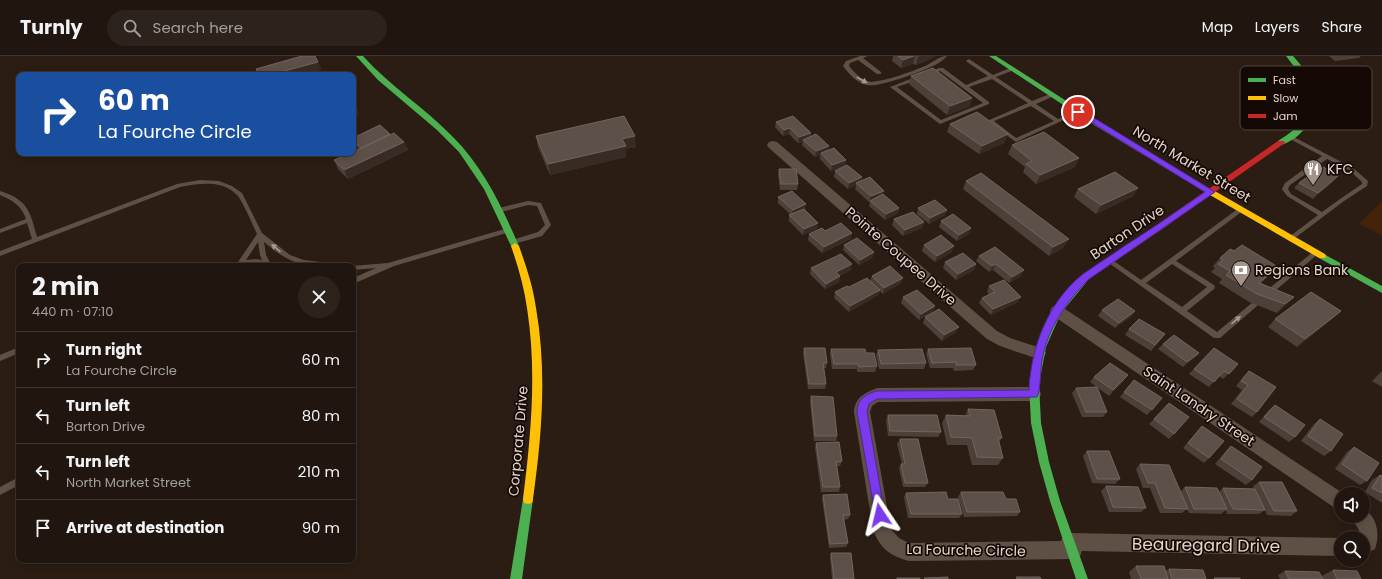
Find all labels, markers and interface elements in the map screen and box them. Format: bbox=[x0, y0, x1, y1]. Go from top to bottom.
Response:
search box bbox=[107, 10, 387, 46]
text: Turnly bbox=[20, 14, 83, 41]
icon: search bbox=[121, 17, 143, 39]
text: Search here bbox=[153, 17, 243, 38]
text: Map bbox=[1202, 17, 1233, 37]
text: Layers bbox=[1255, 17, 1299, 37]
text: Share bbox=[1321, 17, 1362, 37]
legend bbox=[1240, 66, 1372, 130]
text: Fast bbox=[1273, 72, 1296, 88]
one-way arrow bbox=[856, 77, 868, 83]
text: 60 m bbox=[98, 81, 170, 120]
icon: right bbox=[32, 88, 84, 140]
text: Slow bbox=[1273, 90, 1298, 106]
pin bbox=[1061, 95, 1095, 129]
icon: arrive bbox=[1067, 101, 1089, 123]
text: Jam bbox=[1273, 108, 1298, 124]
text: La Fourche Circle bbox=[98, 119, 252, 144]
street label: North Market Street bbox=[1129, 121, 1255, 207]
restaurant icon: KFC bbox=[1302, 158, 1324, 186]
place label: KFC bbox=[1327, 159, 1353, 179]
street label: Barton Drive bbox=[1086, 200, 1168, 264]
street label: Pointe Coupee Drive bbox=[841, 202, 961, 310]
one-way arrow bbox=[271, 244, 281, 253]
bank icon: Regions Bank bbox=[1230, 259, 1252, 287]
place label: Regions Bank bbox=[1255, 260, 1349, 280]
text: 2 min bbox=[32, 270, 99, 303]
button: close bbox=[298, 276, 340, 318]
text: 440 m · 07:10 bbox=[32, 302, 113, 321]
one-way arrow bbox=[1231, 315, 1241, 325]
text: Turn right bbox=[66, 339, 142, 360]
icon: right bbox=[32, 349, 54, 371]
text: 60 m bbox=[302, 349, 340, 370]
text: La Fourche Circle bbox=[66, 361, 177, 380]
street label: Saint Landry Street bbox=[1139, 361, 1259, 451]
street label: Corporate Drive bbox=[503, 385, 533, 497]
text: Turn left bbox=[66, 395, 130, 416]
icon: left bbox=[32, 405, 54, 427]
text: 80 m bbox=[302, 405, 340, 426]
text: Barton Drive bbox=[66, 417, 145, 436]
text: Turn left bbox=[66, 451, 130, 472]
icon: left bbox=[32, 461, 54, 483]
text: 210 m bbox=[298, 461, 340, 482]
text: North Market Street bbox=[66, 473, 191, 492]
map controls bbox=[1334, 487, 1370, 567]
button: sound bbox=[1334, 487, 1370, 523]
position arrow bbox=[859, 494, 901, 536]
icon: arrive bbox=[32, 517, 54, 539]
text: Arrive at destination bbox=[66, 517, 224, 538]
text: 90 m bbox=[302, 517, 340, 538]
button: search bbox=[1334, 531, 1370, 567]
street label: Beauregard Drive bbox=[1132, 532, 1280, 558]
street label: La Fourche Circle bbox=[906, 539, 1026, 561]

